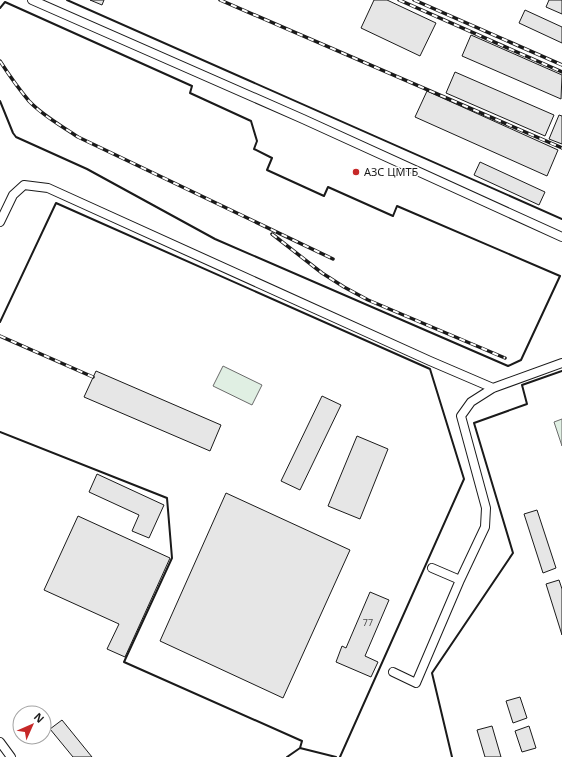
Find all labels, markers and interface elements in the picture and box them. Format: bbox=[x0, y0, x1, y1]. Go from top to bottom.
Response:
place label: АЗС ЦМТБ bbox=[364, 164, 418, 179]
marker: АЗС ЦМТБ bbox=[351, 167, 361, 177]
house number: 77 bbox=[363, 616, 373, 629]
north arrow bbox=[12, 705, 52, 745]
text: N bbox=[31, 709, 48, 726]

